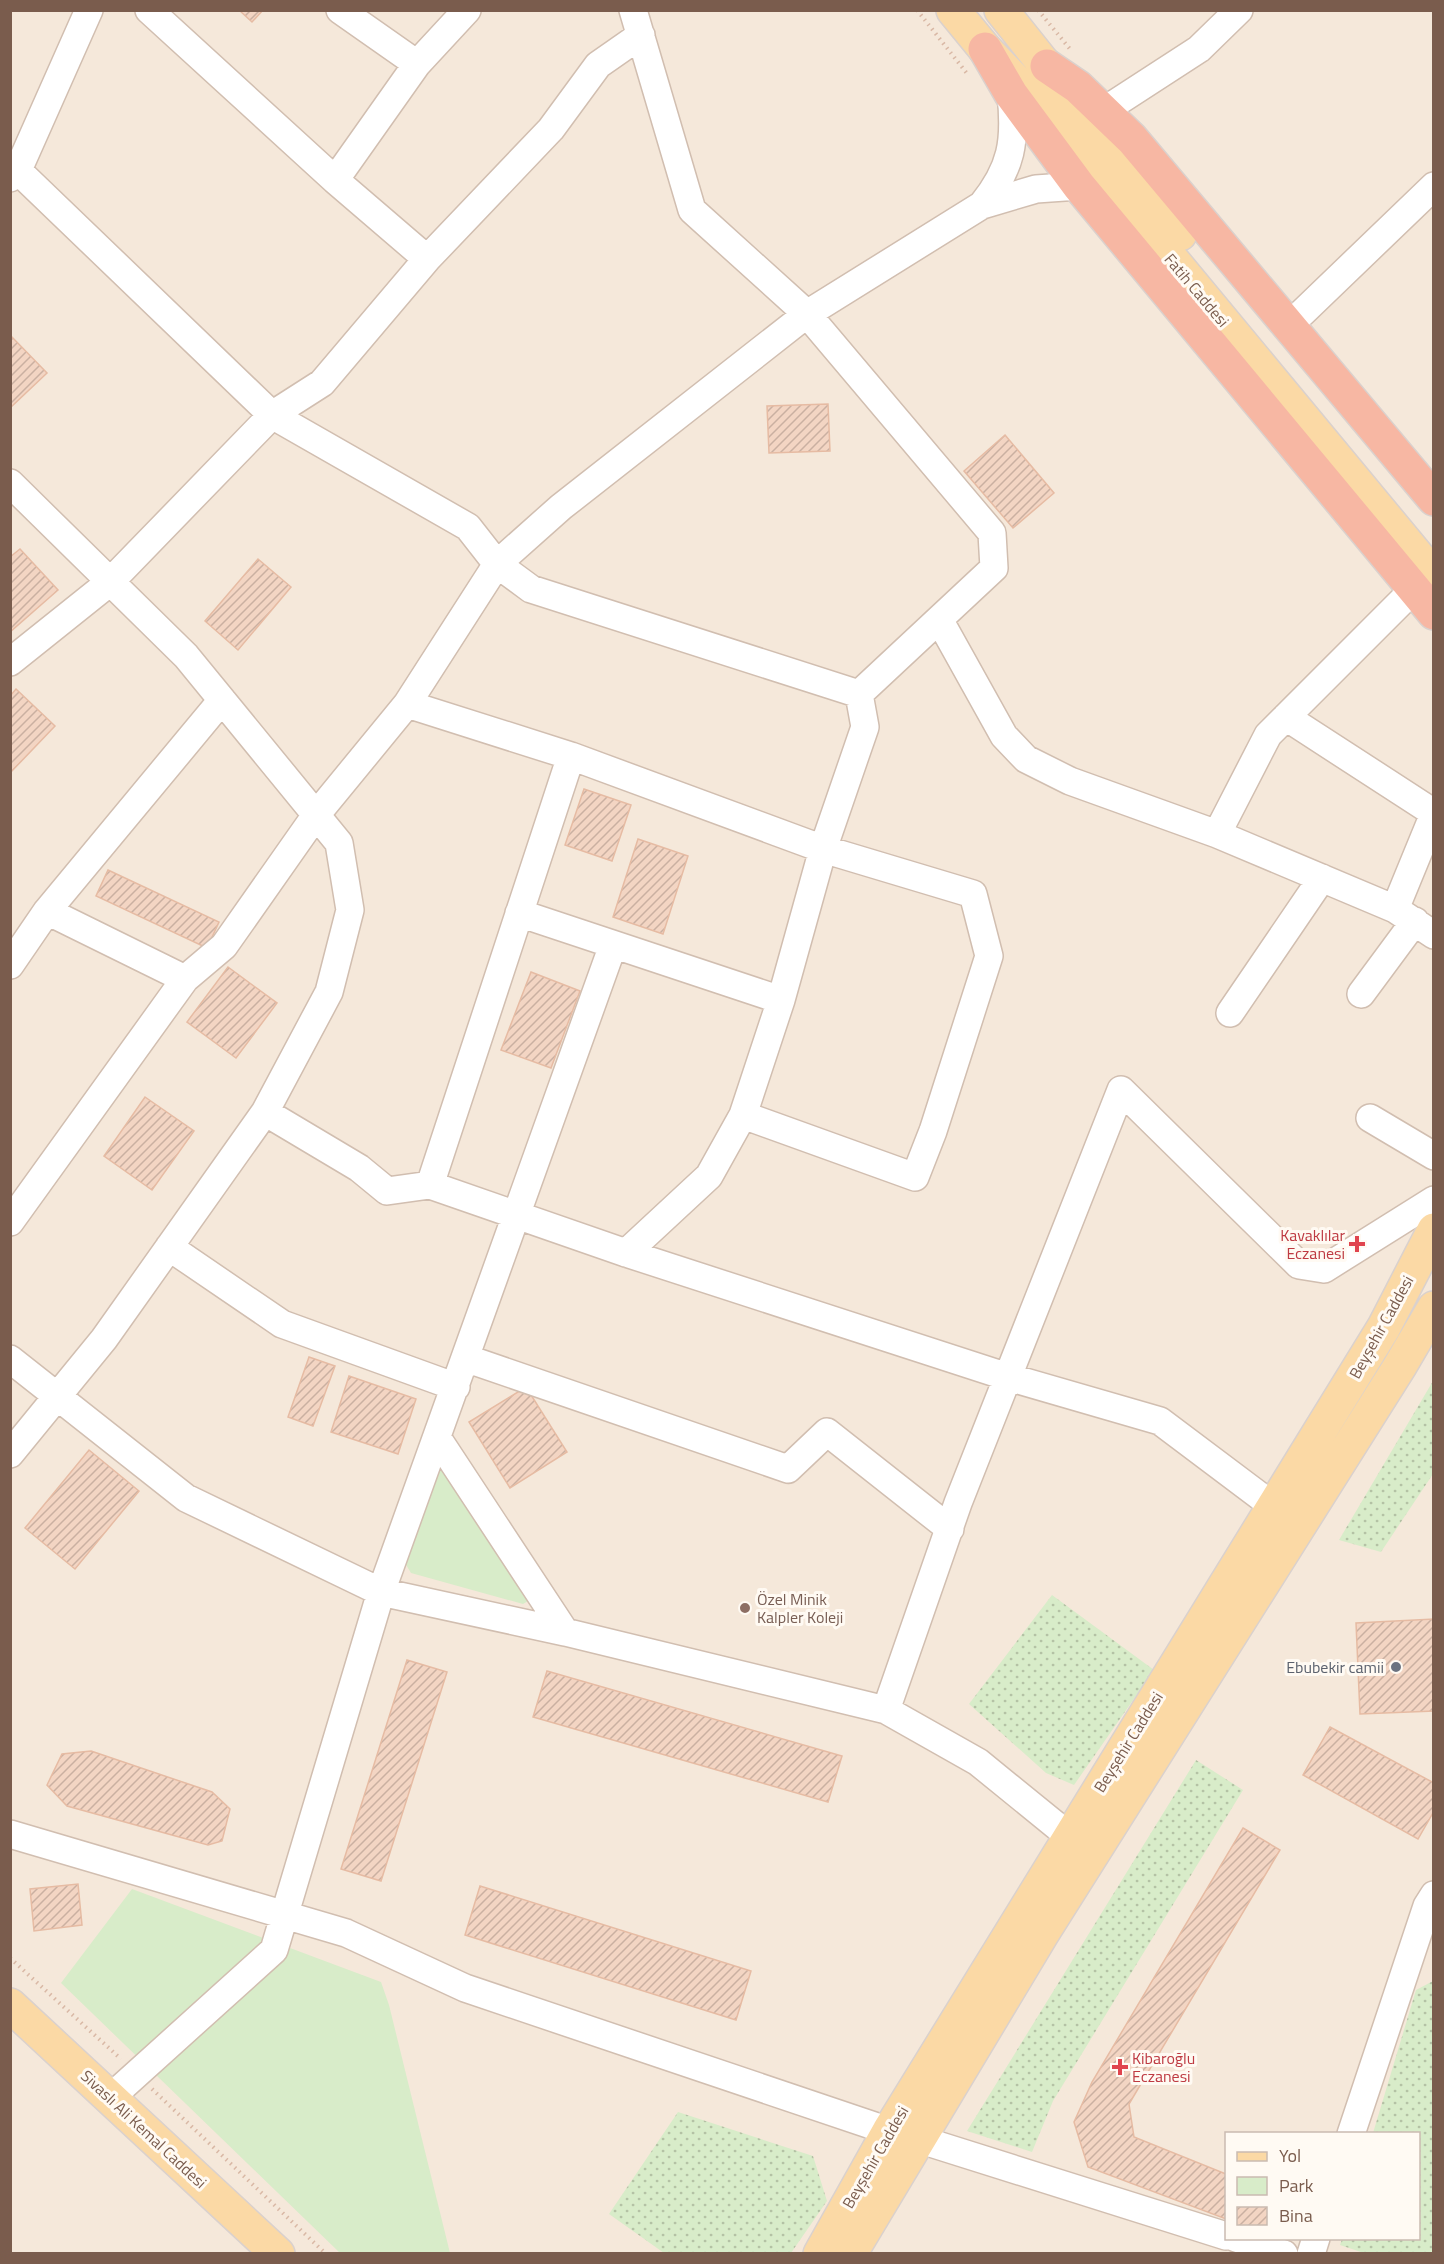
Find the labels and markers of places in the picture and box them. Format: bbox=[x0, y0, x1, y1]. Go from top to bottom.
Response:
place label: Kavaklılar Eczanesi bbox=[1280, 1223, 1345, 1265]
marker: Kavaklılar Eczanesi bbox=[1350, 1237, 1364, 1251]
place label: Özel Minik Kalpler Koleji bbox=[757, 1587, 843, 1629]
marker: Özel Minik Kalpler Koleji bbox=[738, 1601, 752, 1615]
place label: Ebubekir camii bbox=[1286, 1655, 1384, 1679]
marker: Ebubekir camii bbox=[1389, 1660, 1403, 1674]
place label: Kibaroğlu Eczanesi bbox=[1132, 2046, 1195, 2088]
marker: Kibaroğlu Eczanesi bbox=[1113, 2060, 1127, 2074]

